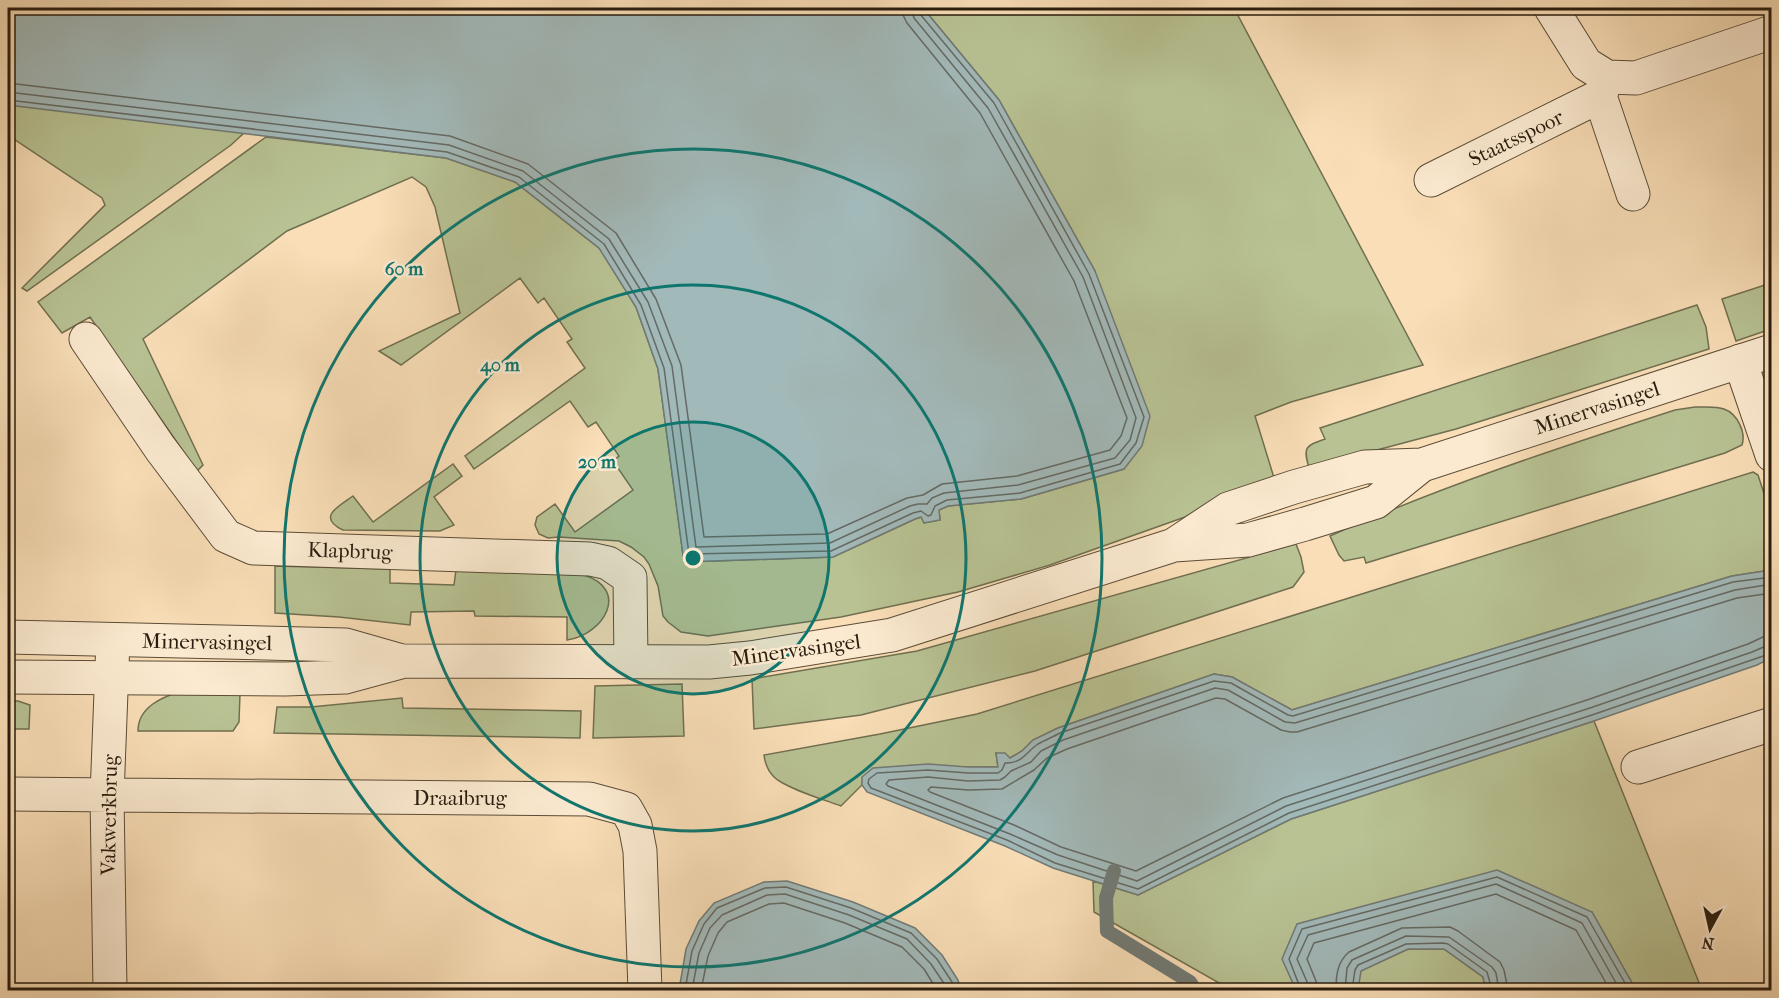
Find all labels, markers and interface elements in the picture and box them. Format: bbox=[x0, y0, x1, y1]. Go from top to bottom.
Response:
street label: Staatsspoor bbox=[1465, 105, 1567, 171]
text: 60 m bbox=[385, 259, 424, 280]
text: 40 m bbox=[479, 355, 521, 376]
street label: Minervasingel bbox=[1531, 376, 1663, 440]
text: 20 m bbox=[578, 452, 617, 473]
street label: Klapbrug bbox=[307, 538, 394, 565]
centre of rings bbox=[683, 548, 703, 568]
street label: Minervasingel bbox=[142, 629, 273, 655]
street label: Minervasingel bbox=[730, 629, 862, 671]
street label: Vakwerkbrug bbox=[96, 754, 122, 877]
street label: Draaibrug bbox=[413, 786, 507, 810]
north arrow bbox=[1680, 899, 1740, 959]
text: N bbox=[1700, 933, 1715, 954]

